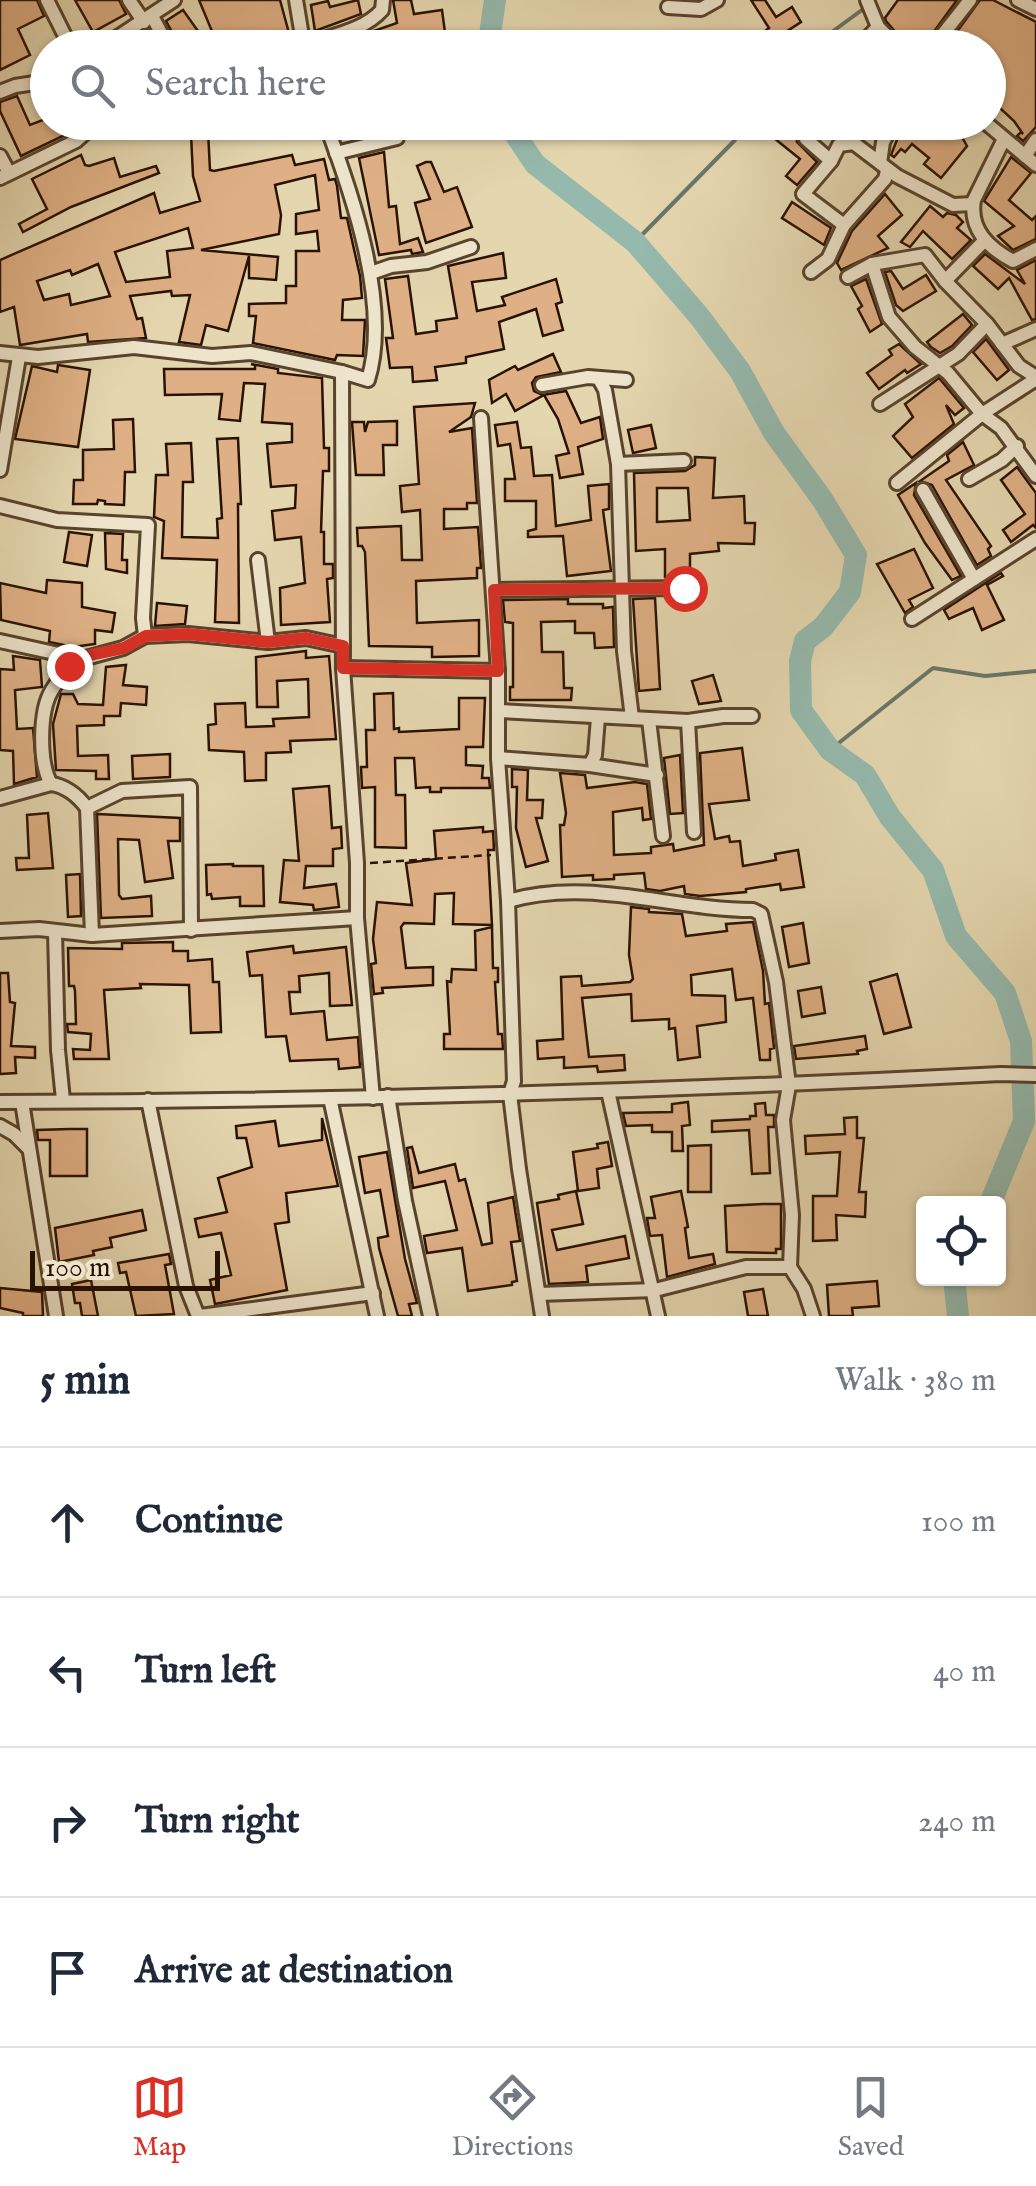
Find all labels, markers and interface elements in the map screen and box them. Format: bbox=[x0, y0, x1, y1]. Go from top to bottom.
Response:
search box bbox=[30, 30, 1006, 140]
icon: search bbox=[65, 58, 120, 113]
text: Search here bbox=[145, 61, 326, 109]
route start bbox=[662, 566, 708, 612]
route end bbox=[47, 644, 93, 690]
map controls bbox=[916, 1196, 1006, 1286]
button: locate bbox=[916, 1196, 1006, 1286]
scale bar bbox=[30, 1246, 220, 1290]
text: 100 m bbox=[45, 1251, 111, 1286]
text: 5 min bbox=[40, 1355, 130, 1408]
text: Walk · 380 m bbox=[835, 1361, 996, 1402]
icon: ahead bbox=[40, 1495, 95, 1550]
text: Continue bbox=[135, 1498, 283, 1546]
text: 100 m bbox=[921, 1502, 996, 1543]
icon: left bbox=[40, 1645, 95, 1700]
text: Turn left bbox=[135, 1648, 276, 1696]
text: 40 m bbox=[933, 1652, 996, 1693]
icon: right bbox=[40, 1795, 95, 1850]
text: Turn right bbox=[135, 1798, 299, 1846]
text: 240 m bbox=[918, 1802, 996, 1843]
icon: arrive bbox=[40, 1945, 95, 2000]
text: Arrive at destination bbox=[135, 1948, 453, 1996]
tab: Map bbox=[132, 2070, 187, 2165]
tab: Directions bbox=[451, 2070, 573, 2165]
tab: Saved bbox=[838, 2070, 904, 2165]

